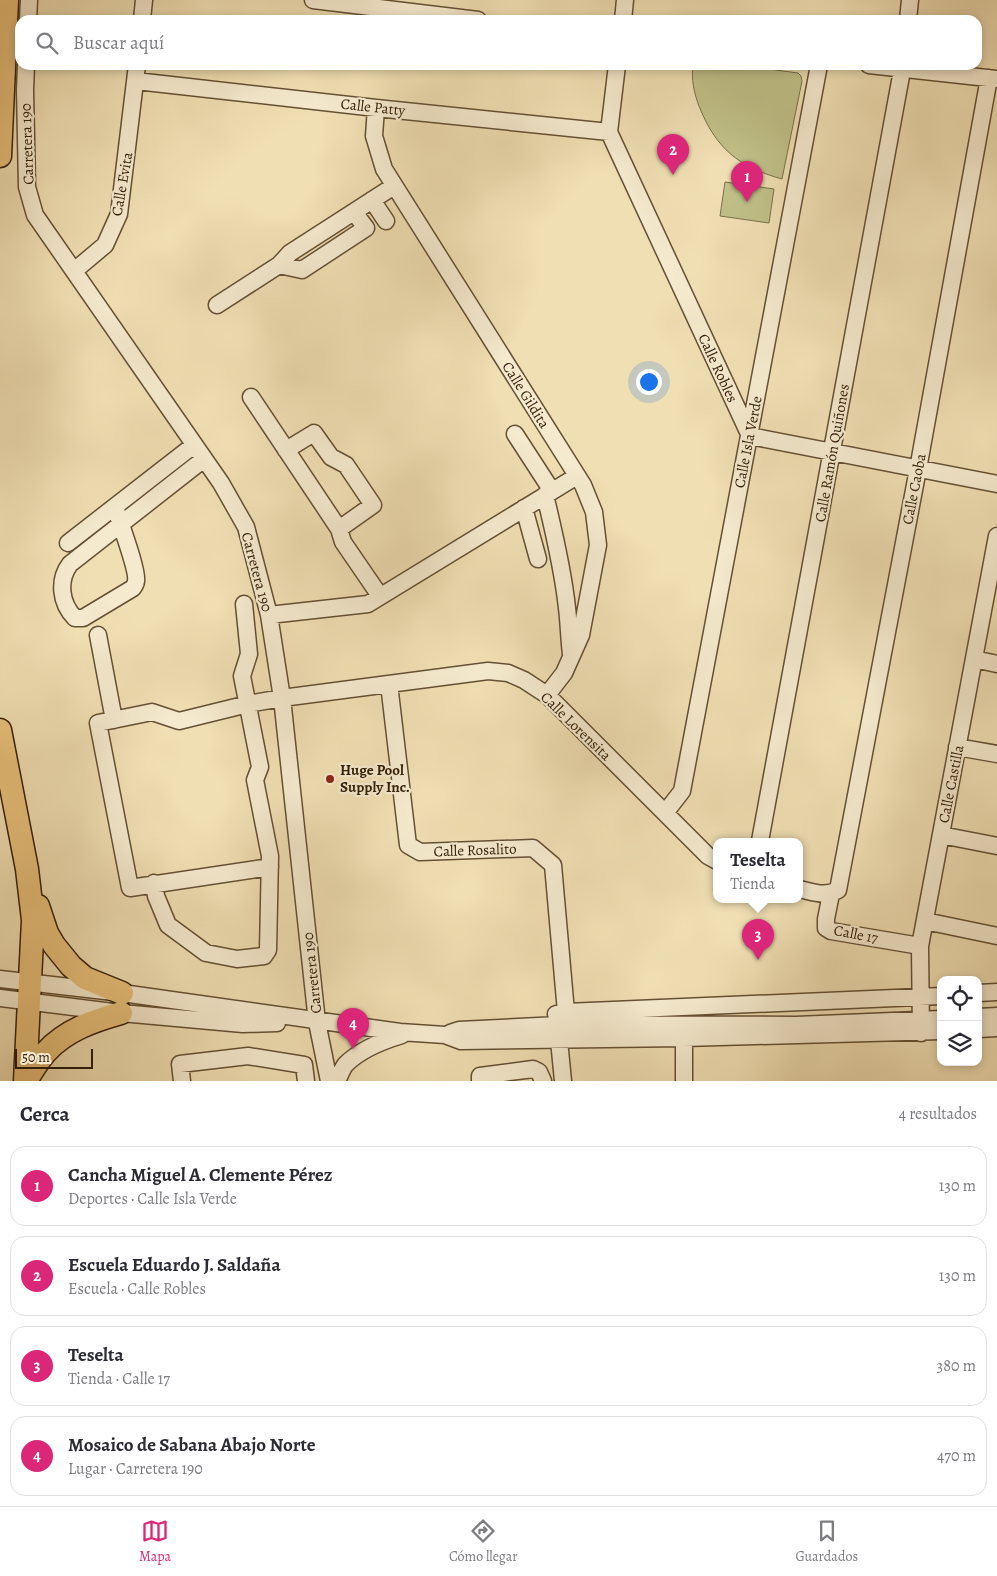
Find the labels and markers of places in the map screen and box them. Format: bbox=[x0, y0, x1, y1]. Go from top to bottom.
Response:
pin: 2 bbox=[657, 134, 689, 175]
pin: 1 bbox=[731, 161, 763, 202]
place label: Huge Pool Supply Inc. bbox=[340, 760, 410, 797]
marker: Huge Pool Supply Inc. bbox=[324, 773, 336, 785]
pin: 3 bbox=[742, 919, 774, 960]
pin: 4 bbox=[337, 1008, 369, 1049]

